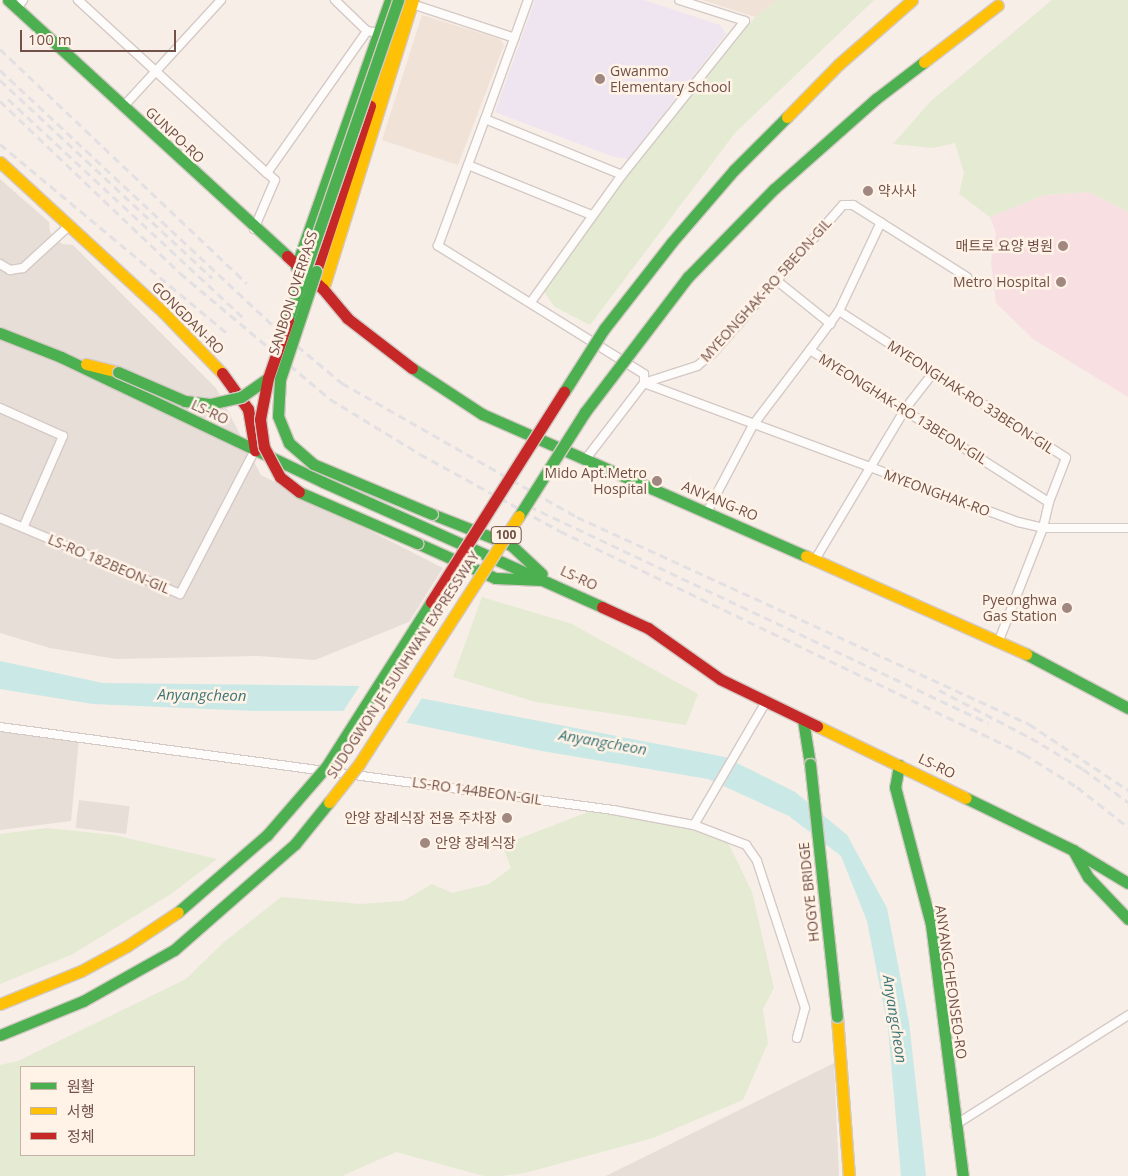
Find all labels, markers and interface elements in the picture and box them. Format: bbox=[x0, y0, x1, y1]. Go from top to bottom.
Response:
scale bar bbox=[22, 20, 179, 52]
text: 100 m bbox=[28, 29, 72, 49]
place label: Gwanmo Elementary School bbox=[610, 63, 731, 95]
marker: Gwanmo Elementary School bbox=[594, 73, 606, 85]
street label: GUNPO-RO bbox=[142, 104, 208, 166]
place label: 약사사 bbox=[878, 183, 917, 199]
marker: 약사사 bbox=[862, 185, 874, 197]
street label: MYEONGHAK-RO 5BEON-GIL bbox=[697, 215, 835, 365]
street label: SANBON OVERPASS bbox=[265, 229, 321, 357]
place label: 매트로 요양 병원 bbox=[956, 238, 1053, 254]
marker: 매트로 요양 병원 bbox=[1057, 240, 1069, 252]
place label: Metro Hospital bbox=[953, 274, 1050, 290]
marker: Metro Hospital bbox=[1054, 275, 1068, 289]
street label: GONGDAN-RO bbox=[148, 278, 228, 358]
street label: MYEONGHAK-RO 33BEON-GIL bbox=[884, 337, 1058, 457]
street label: MYEONGHAK-RO 13BEON-GIL bbox=[816, 350, 990, 468]
street label: LS-RO bbox=[189, 396, 231, 428]
place label: Mido Apt.Metro Hospital bbox=[545, 465, 647, 498]
street label: MYEONGHAK-RO bbox=[882, 466, 992, 520]
marker: Mido Apt.Metro Hospital bbox=[651, 475, 663, 487]
street label: ANYANG-RO bbox=[680, 477, 760, 525]
road number: 100 bbox=[490, 526, 522, 544]
street label: LS-RO 182BEON-GIL bbox=[46, 531, 172, 597]
street label: SUDOGWON JE1SUNHWAN EXPRESSWAY bbox=[323, 548, 483, 782]
street label: LS-RO bbox=[558, 562, 600, 594]
place label: Pyeonghwa Gas Station bbox=[982, 592, 1057, 624]
marker: Pyeonghwa Gas Station bbox=[1061, 602, 1073, 614]
water label: Anyangcheon bbox=[157, 685, 247, 705]
water label: Anyangcheon bbox=[558, 725, 648, 759]
street label: LS-RO bbox=[916, 750, 958, 782]
street label: LS-RO 144BEON-GIL bbox=[411, 774, 543, 808]
place label: 안양 장례식장 전용 주차장 bbox=[344, 810, 497, 826]
marker: 안양 장례식장 전용 주차장 bbox=[501, 812, 513, 824]
place label: 안양 장례식장 bbox=[435, 835, 516, 851]
marker: 안양 장례식장 bbox=[419, 837, 431, 849]
street label: HOGYE BRIDGE bbox=[795, 841, 823, 943]
street label: ANYANGCHEONSEO-RO bbox=[932, 904, 970, 1060]
water label: Anyangcheon bbox=[879, 974, 911, 1064]
legend bbox=[20, 1066, 195, 1156]
text: 원활 bbox=[67, 1076, 95, 1096]
text: 서행 bbox=[67, 1101, 95, 1121]
text: 정체 bbox=[67, 1126, 95, 1146]

